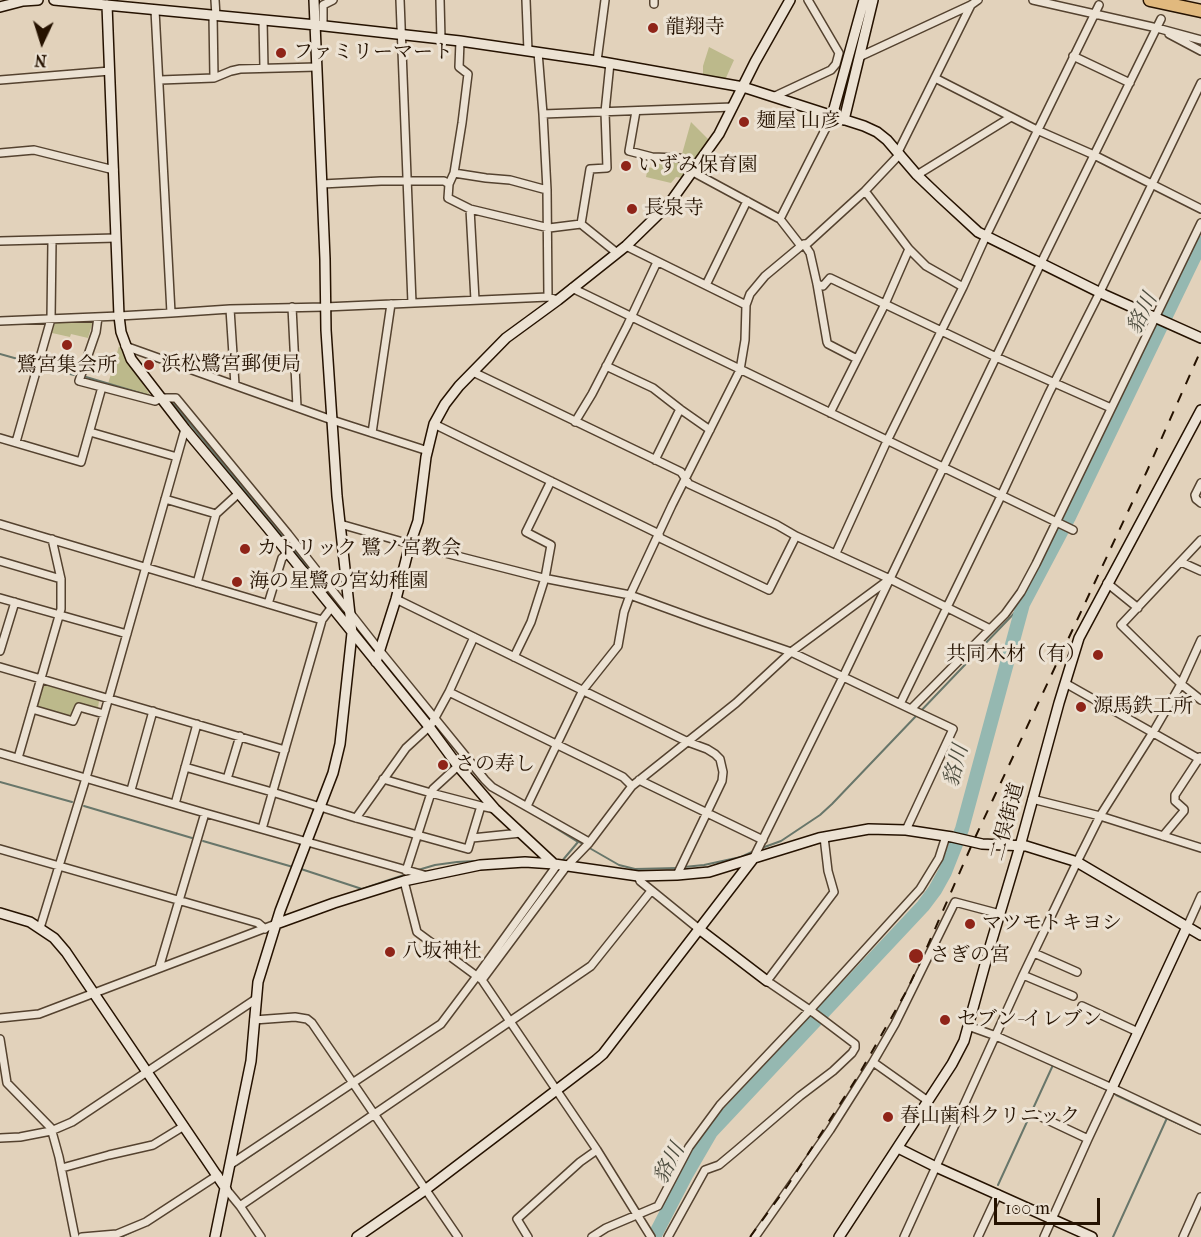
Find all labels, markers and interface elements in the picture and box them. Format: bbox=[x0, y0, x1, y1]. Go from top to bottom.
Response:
north arrow bbox=[12, 12, 72, 72]
place label: 龍翔寺 bbox=[665, 16, 725, 40]
marker: 龍翔寺 bbox=[646, 21, 660, 35]
place label: ファミリーマート bbox=[293, 41, 453, 65]
marker: ファミリーマート bbox=[274, 46, 288, 60]
text: N bbox=[34, 51, 47, 70]
place label: 麺屋 山彦 bbox=[756, 110, 840, 134]
marker: 麺屋 山彦 bbox=[737, 115, 751, 129]
place label: いずみ保育園 bbox=[638, 154, 758, 178]
marker: いずみ保育園 bbox=[619, 159, 633, 173]
place label: 長泉寺 bbox=[644, 197, 704, 221]
marker: 長泉寺 bbox=[625, 202, 639, 216]
water label: 貉川 bbox=[1122, 290, 1164, 338]
marker: 鷺宮集会所 bbox=[60, 338, 74, 352]
place label: 浜松鷺宮郵便局 bbox=[161, 353, 301, 377]
place label: 鷺宮集会所 bbox=[17, 354, 117, 378]
marker: 浜松鷺宮郵便局 bbox=[142, 358, 156, 372]
place label: カトリック 鷺ノ宮教会 bbox=[257, 537, 461, 561]
marker: カトリック 鷺ノ宮教会 bbox=[238, 542, 252, 556]
place label: 海の星鷺の宮幼稚園 bbox=[249, 570, 429, 594]
marker: 海の星鷺の宮幼稚園 bbox=[230, 575, 244, 589]
place label: 共同木材（有） bbox=[946, 643, 1086, 667]
marker: 共同木材（有） bbox=[1091, 648, 1105, 662]
place label: 源馬鉄工所 bbox=[1093, 695, 1193, 719]
marker: 源馬鉄工所 bbox=[1074, 700, 1088, 714]
water label: 貉川 bbox=[939, 742, 975, 790]
place label: さの寿し bbox=[455, 753, 535, 777]
marker: さの寿し bbox=[436, 758, 450, 772]
street label: 二俣街道 bbox=[986, 780, 1030, 864]
place label: マツモトキヨシ bbox=[982, 912, 1122, 936]
marker: マツモトキヨシ bbox=[963, 917, 977, 931]
place label: 八坂神社 bbox=[402, 940, 482, 964]
place label: さぎの宮 bbox=[930, 944, 1010, 968]
marker: 八坂神社 bbox=[383, 945, 397, 959]
marker: さぎの宮 bbox=[907, 947, 925, 965]
place label: セブン-イレブン bbox=[957, 1008, 1102, 1032]
marker: セブン-イレブン bbox=[938, 1013, 952, 1027]
place label: 春山歯科クリニック bbox=[900, 1105, 1080, 1129]
marker: 春山歯科クリニック bbox=[881, 1110, 895, 1124]
water label: 貉川 bbox=[649, 1140, 691, 1188]
scale bar bbox=[997, 1186, 1104, 1224]
text: 100 m bbox=[1005, 1198, 1050, 1219]

